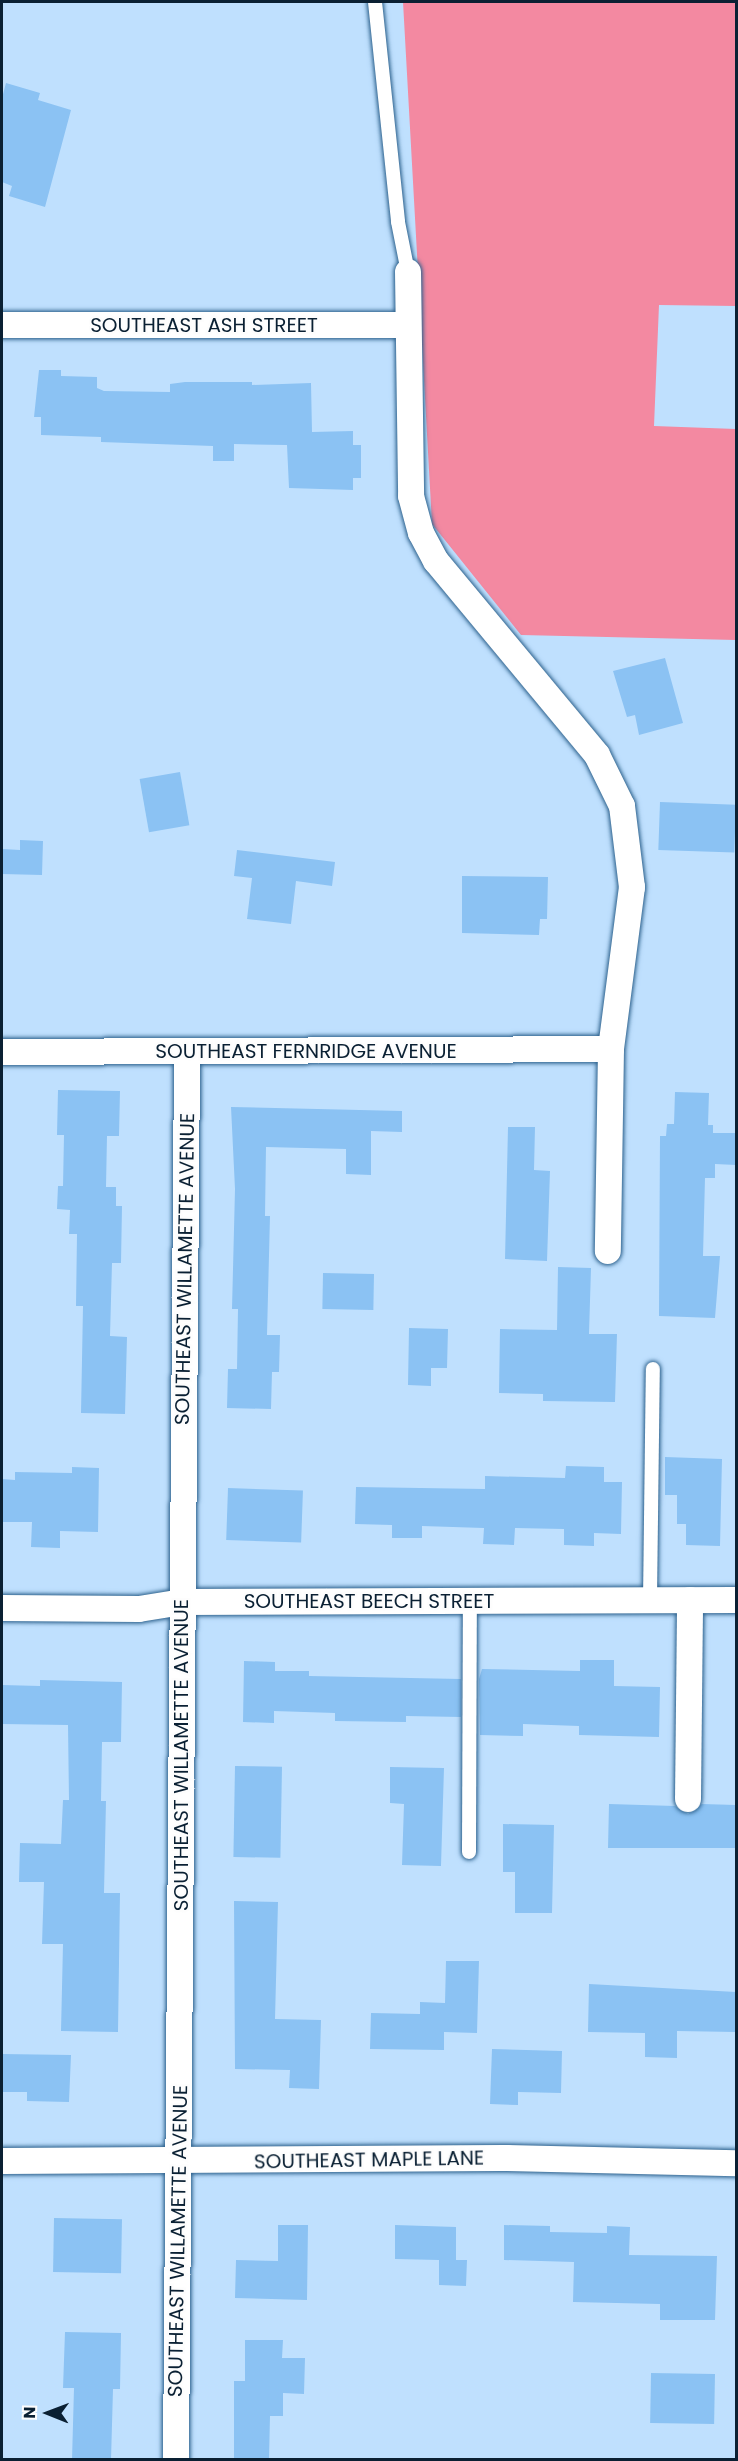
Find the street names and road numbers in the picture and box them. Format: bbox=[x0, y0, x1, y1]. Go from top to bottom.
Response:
street label: SOUTHEAST ASH STREET bbox=[90, 313, 318, 337]
street label: SOUTHEAST FERNRIDGE AVENUE bbox=[155, 1039, 457, 1063]
street label: SOUTHEAST WILLAMETTE AVENUE bbox=[170, 1113, 200, 1425]
street label: SOUTHEAST BEECH STREET bbox=[244, 1589, 494, 1613]
street label: SOUTHEAST WILLAMETTE AVENUE bbox=[169, 1599, 193, 1911]
street label: SOUTHEAST WILLAMETTE AVENUE bbox=[163, 2085, 193, 2397]
street label: SOUTHEAST MAPLE LANE bbox=[254, 2146, 484, 2174]

